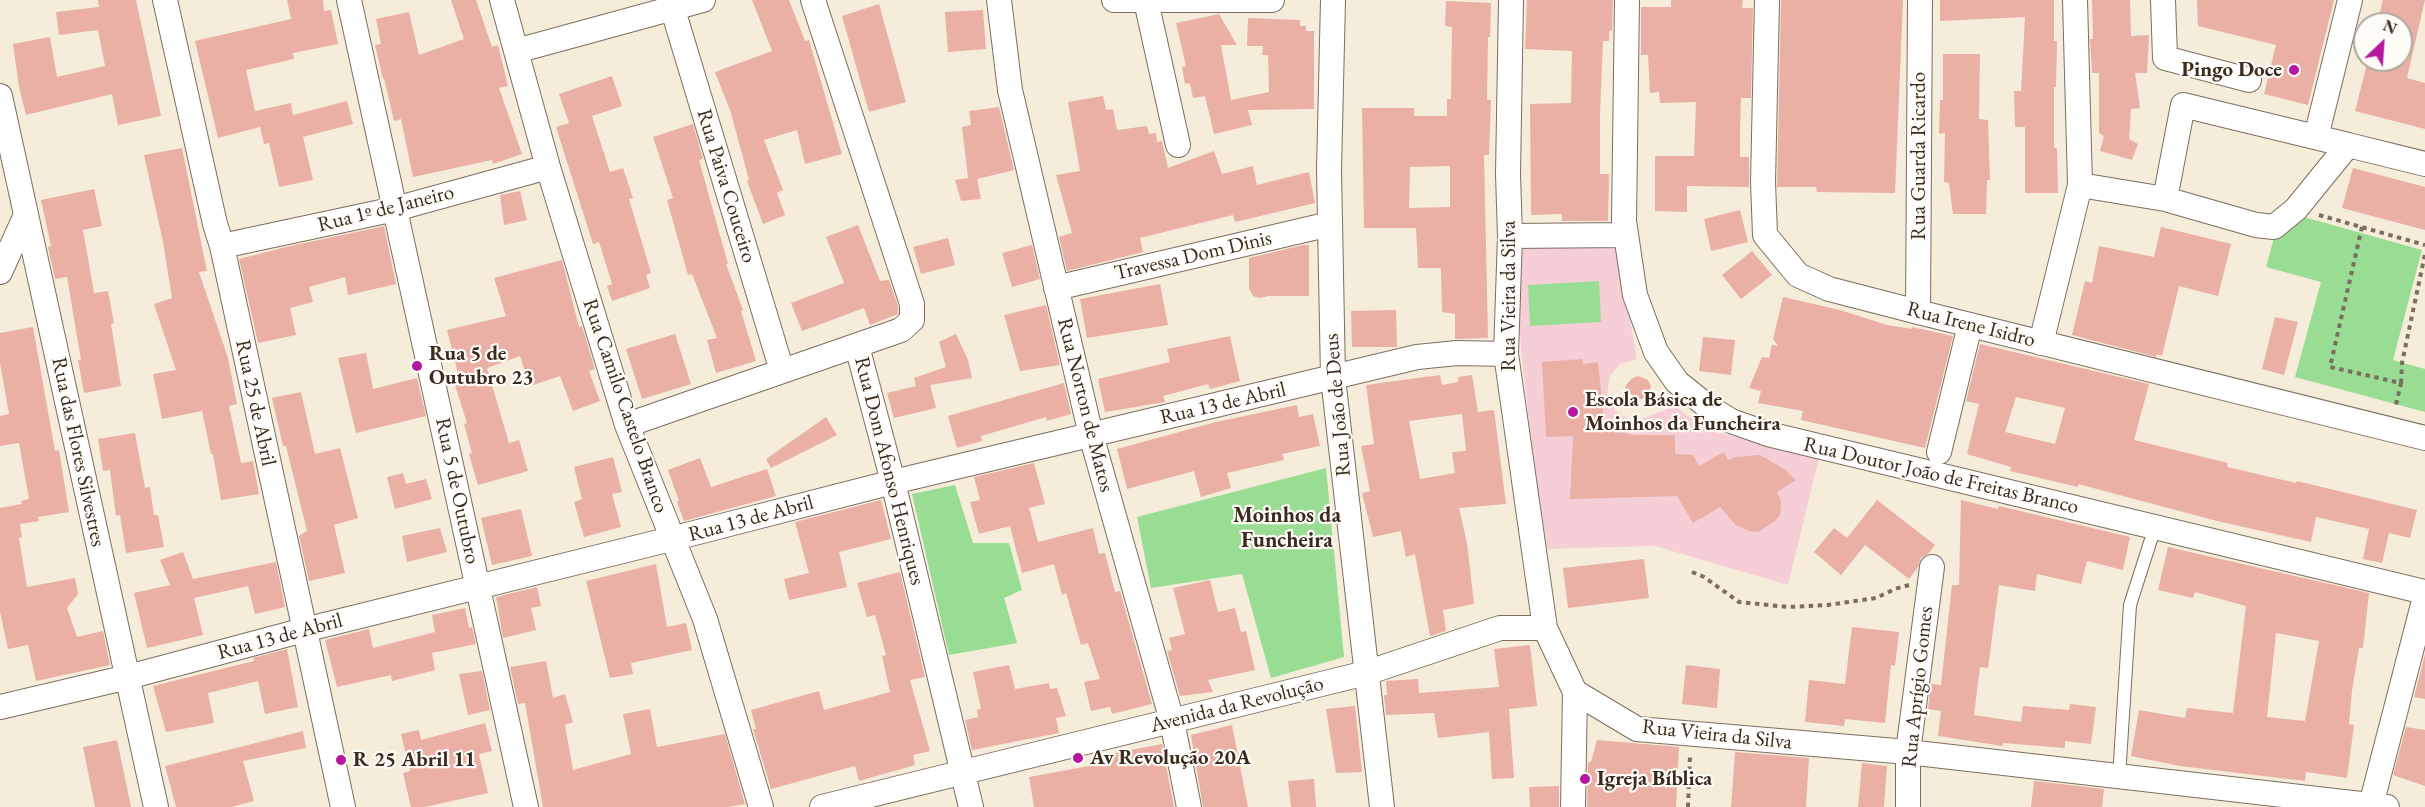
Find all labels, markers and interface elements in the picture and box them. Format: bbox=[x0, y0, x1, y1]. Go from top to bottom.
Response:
north arrow bbox=[2353, 12, 2413, 72]
text: N bbox=[2380, 15, 2400, 39]
place label: Pingo Doce bbox=[2181, 57, 2282, 83]
marker: Pingo Doce bbox=[2287, 63, 2301, 77]
street label: Rua Guarda Ricardo bbox=[1906, 72, 1932, 240]
street label: Rua Paiva Couceiro bbox=[691, 106, 761, 266]
street label: Rua 1º de Janeiro bbox=[315, 180, 457, 238]
street label: Rua Vieira da Silva bbox=[1496, 221, 1522, 371]
street label: Travessa Dom Dinis bbox=[1112, 226, 1274, 286]
street label: Rua Camilo Castelo Branco bbox=[576, 296, 674, 516]
street label: Rua Irene Isidro bbox=[1904, 297, 2038, 353]
street label: Rua Norton de Matos bbox=[1051, 315, 1119, 495]
street label: Rua João de Deus bbox=[1319, 332, 1357, 478]
street label: Rua 25 de Abril bbox=[229, 338, 281, 468]
place label: Rua 5 de Outubro 23 bbox=[429, 341, 534, 391]
street label: Rua Dom Afonso Henriques bbox=[848, 354, 930, 588]
street label: Rua das Flores Silvestres bbox=[46, 355, 110, 549]
marker: Rua 5 de Outubro 23 bbox=[410, 359, 424, 373]
street label: Rua 13 de Abril bbox=[1158, 377, 1288, 431]
place label: Escola Básica de Moinhos da Funcheira bbox=[1585, 387, 1781, 437]
marker: Escola Básica de Moinhos da Funcheira bbox=[1566, 405, 1580, 419]
street label: Rua 5 de Outubro bbox=[429, 416, 485, 566]
street label: Rua Doutor João de Freitas Branco bbox=[1801, 432, 2081, 520]
street label: Rua 13 de Abril bbox=[686, 490, 816, 548]
district label: Moinhos da Funcheira bbox=[1233, 503, 1341, 554]
street label: Rua Aprígio Gomes bbox=[1897, 605, 1939, 769]
street label: Rua 13 de Abril bbox=[215, 608, 345, 666]
street label: Avenida da Revolução bbox=[1148, 671, 1326, 739]
street label: Rua Vieira da Silva bbox=[1641, 715, 1793, 755]
place label: Av Revolução 20A bbox=[1090, 745, 1251, 771]
place label: R 25 Abril 11 bbox=[353, 747, 476, 773]
marker: Av Revolução 20A bbox=[1071, 751, 1085, 765]
marker: R 25 Abril 11 bbox=[334, 753, 348, 767]
place label: Igreja Bíblica bbox=[1597, 766, 1712, 792]
marker: Igreja Bíblica bbox=[1578, 772, 1592, 786]

